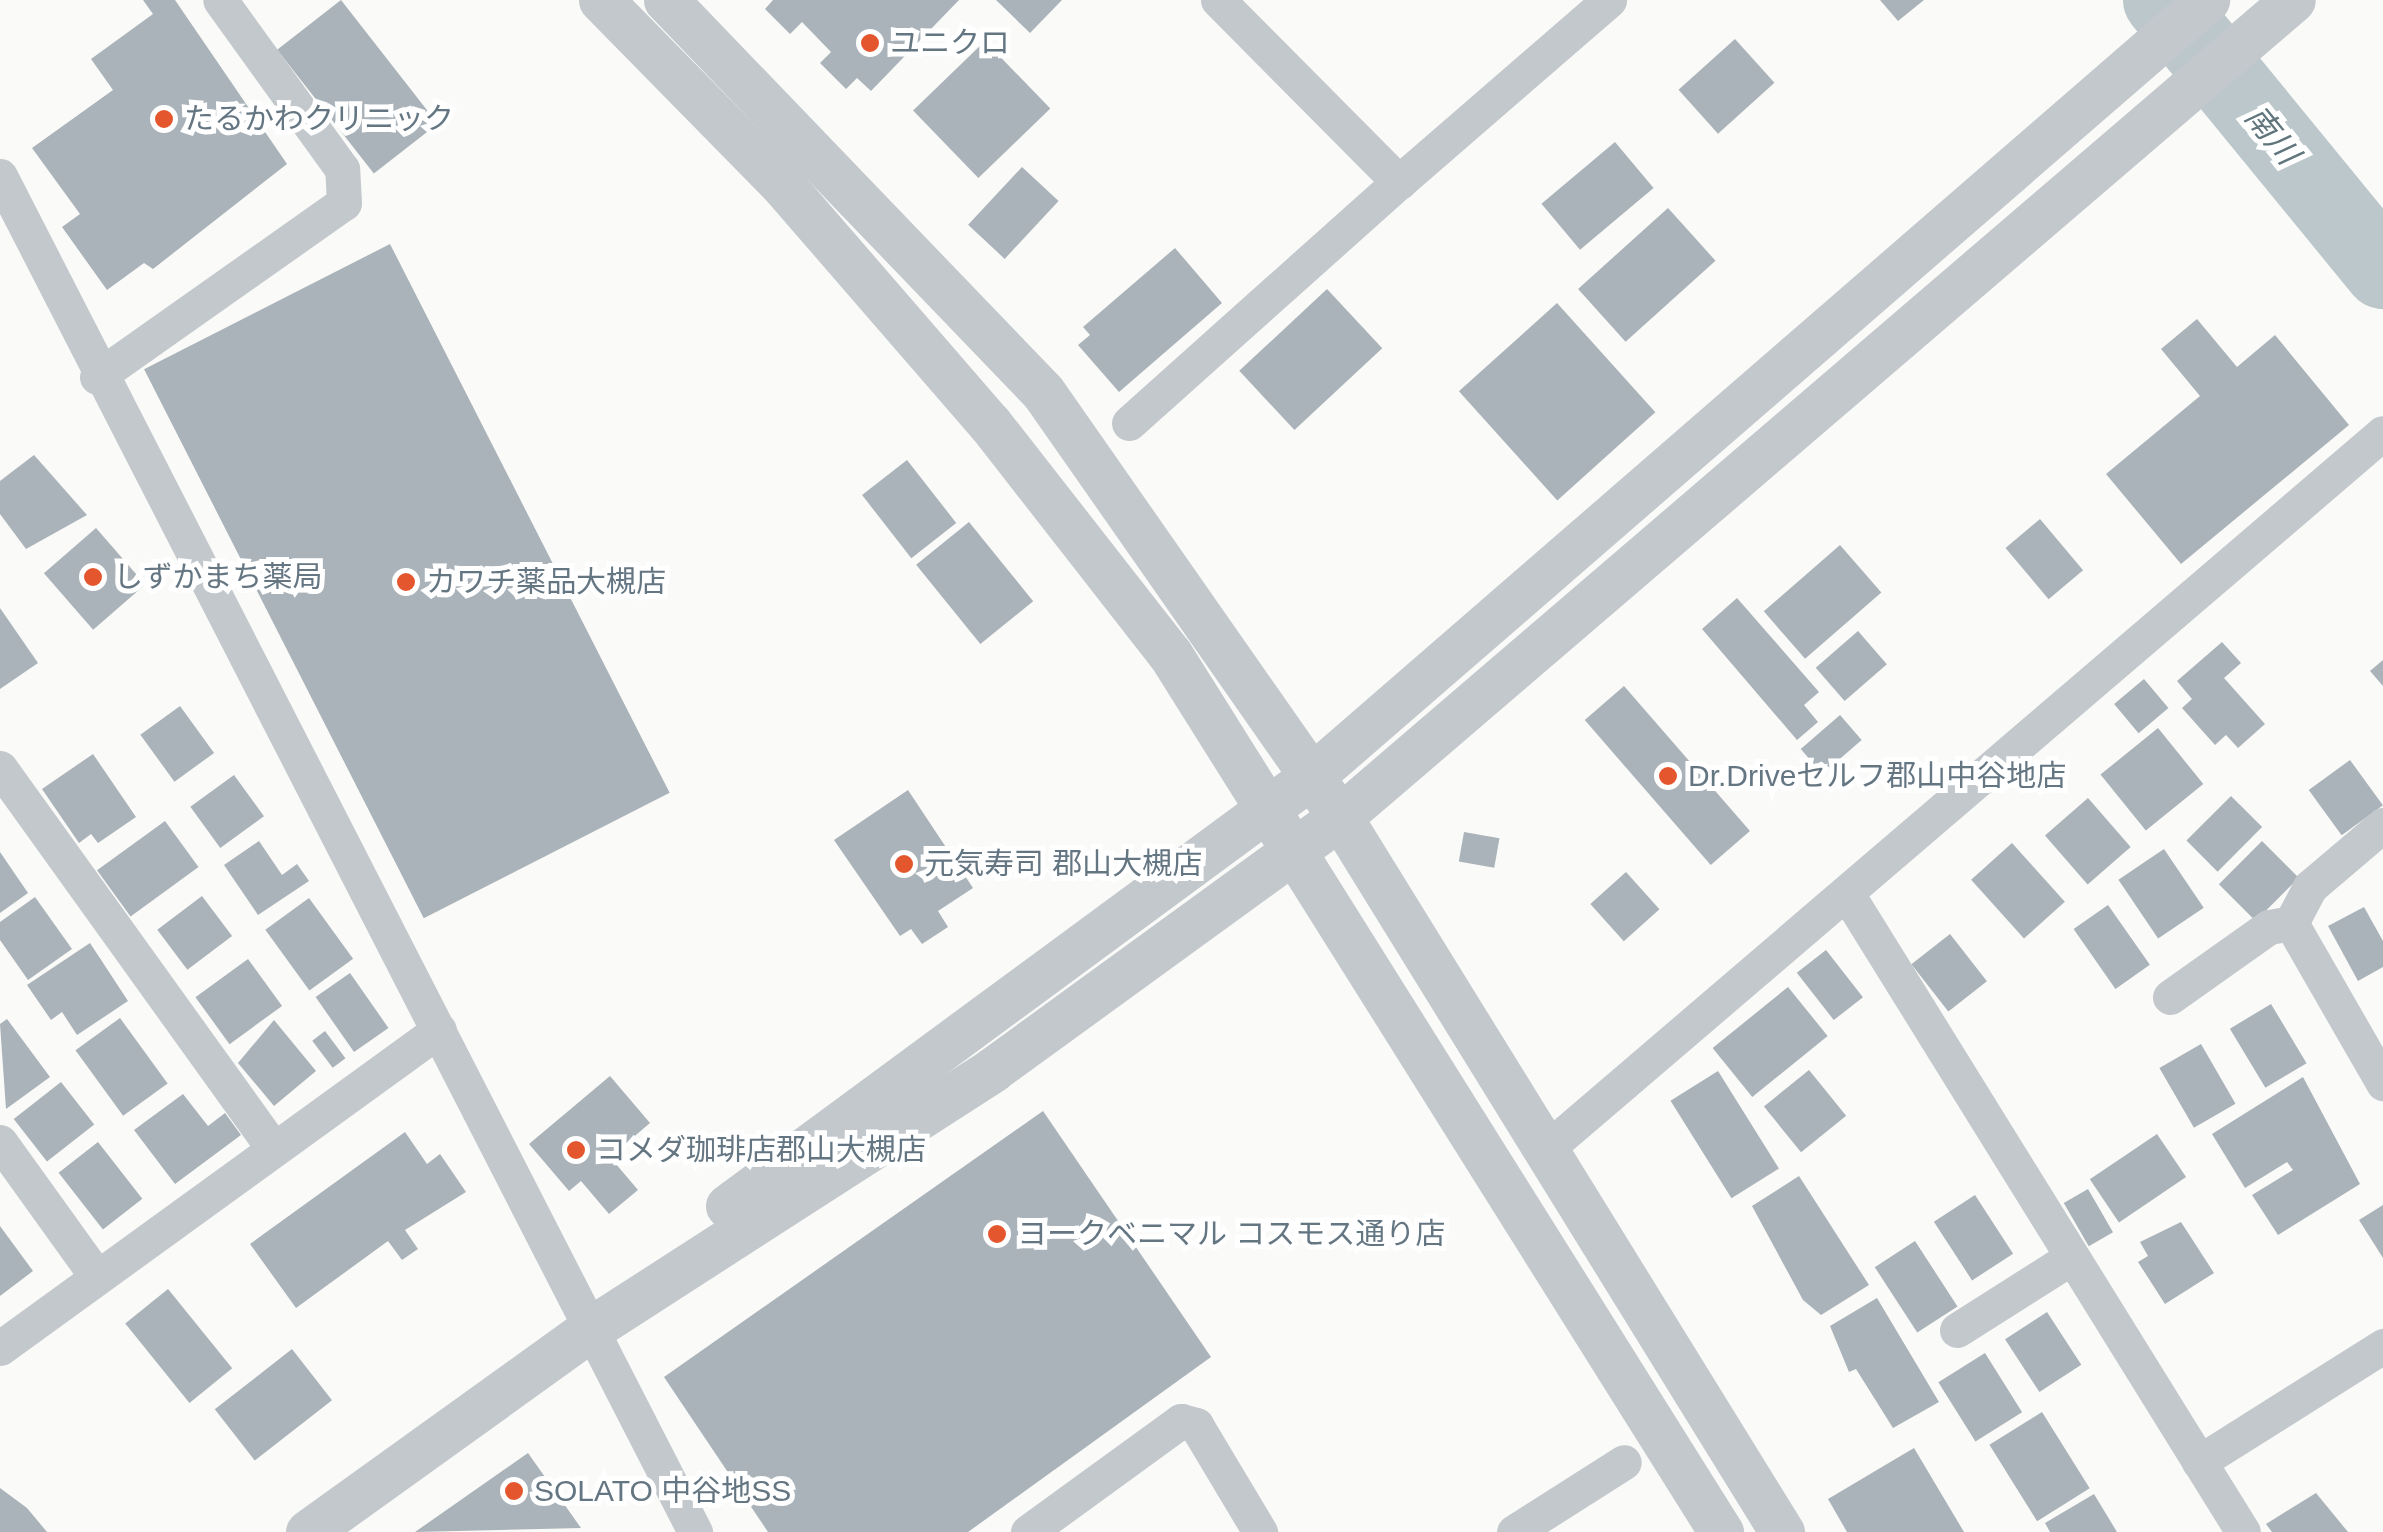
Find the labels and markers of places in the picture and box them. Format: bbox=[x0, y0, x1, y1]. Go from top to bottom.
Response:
place label: ユニクロ bbox=[890, 25, 1010, 61]
marker: ユニクロ bbox=[859, 32, 881, 54]
place label: たるかわクリニック bbox=[184, 101, 454, 137]
marker: たるかわクリニック bbox=[153, 108, 175, 130]
place label: しずかまち薬局 bbox=[113, 559, 323, 595]
place label: カワチ薬品大槻店 bbox=[426, 564, 666, 600]
marker: しずかまち薬局 bbox=[82, 566, 104, 588]
marker: カワチ薬品大槻店 bbox=[395, 571, 417, 593]
place label: Dr.Driveセルフ郡山中谷地店 bbox=[1688, 758, 2066, 794]
marker: Dr.Driveセルフ郡山中谷地店 bbox=[1657, 765, 1679, 787]
place label: 元気寿司 郡山大槻店 bbox=[924, 846, 1202, 882]
marker: 元気寿司 郡山大槻店 bbox=[893, 853, 915, 875]
place label: コメダ珈琲店郡山大槻店 bbox=[596, 1132, 926, 1168]
marker: コメダ珈琲店郡山大槻店 bbox=[565, 1139, 587, 1161]
place label: ヨークベニマル コスモス通り店 bbox=[1017, 1216, 1445, 1252]
marker: ヨークベニマル コスモス通り店 bbox=[986, 1223, 1008, 1245]
place label: SOLATO 中谷地SS bbox=[534, 1473, 791, 1509]
marker: SOLATO 中谷地SS bbox=[503, 1480, 525, 1502]

